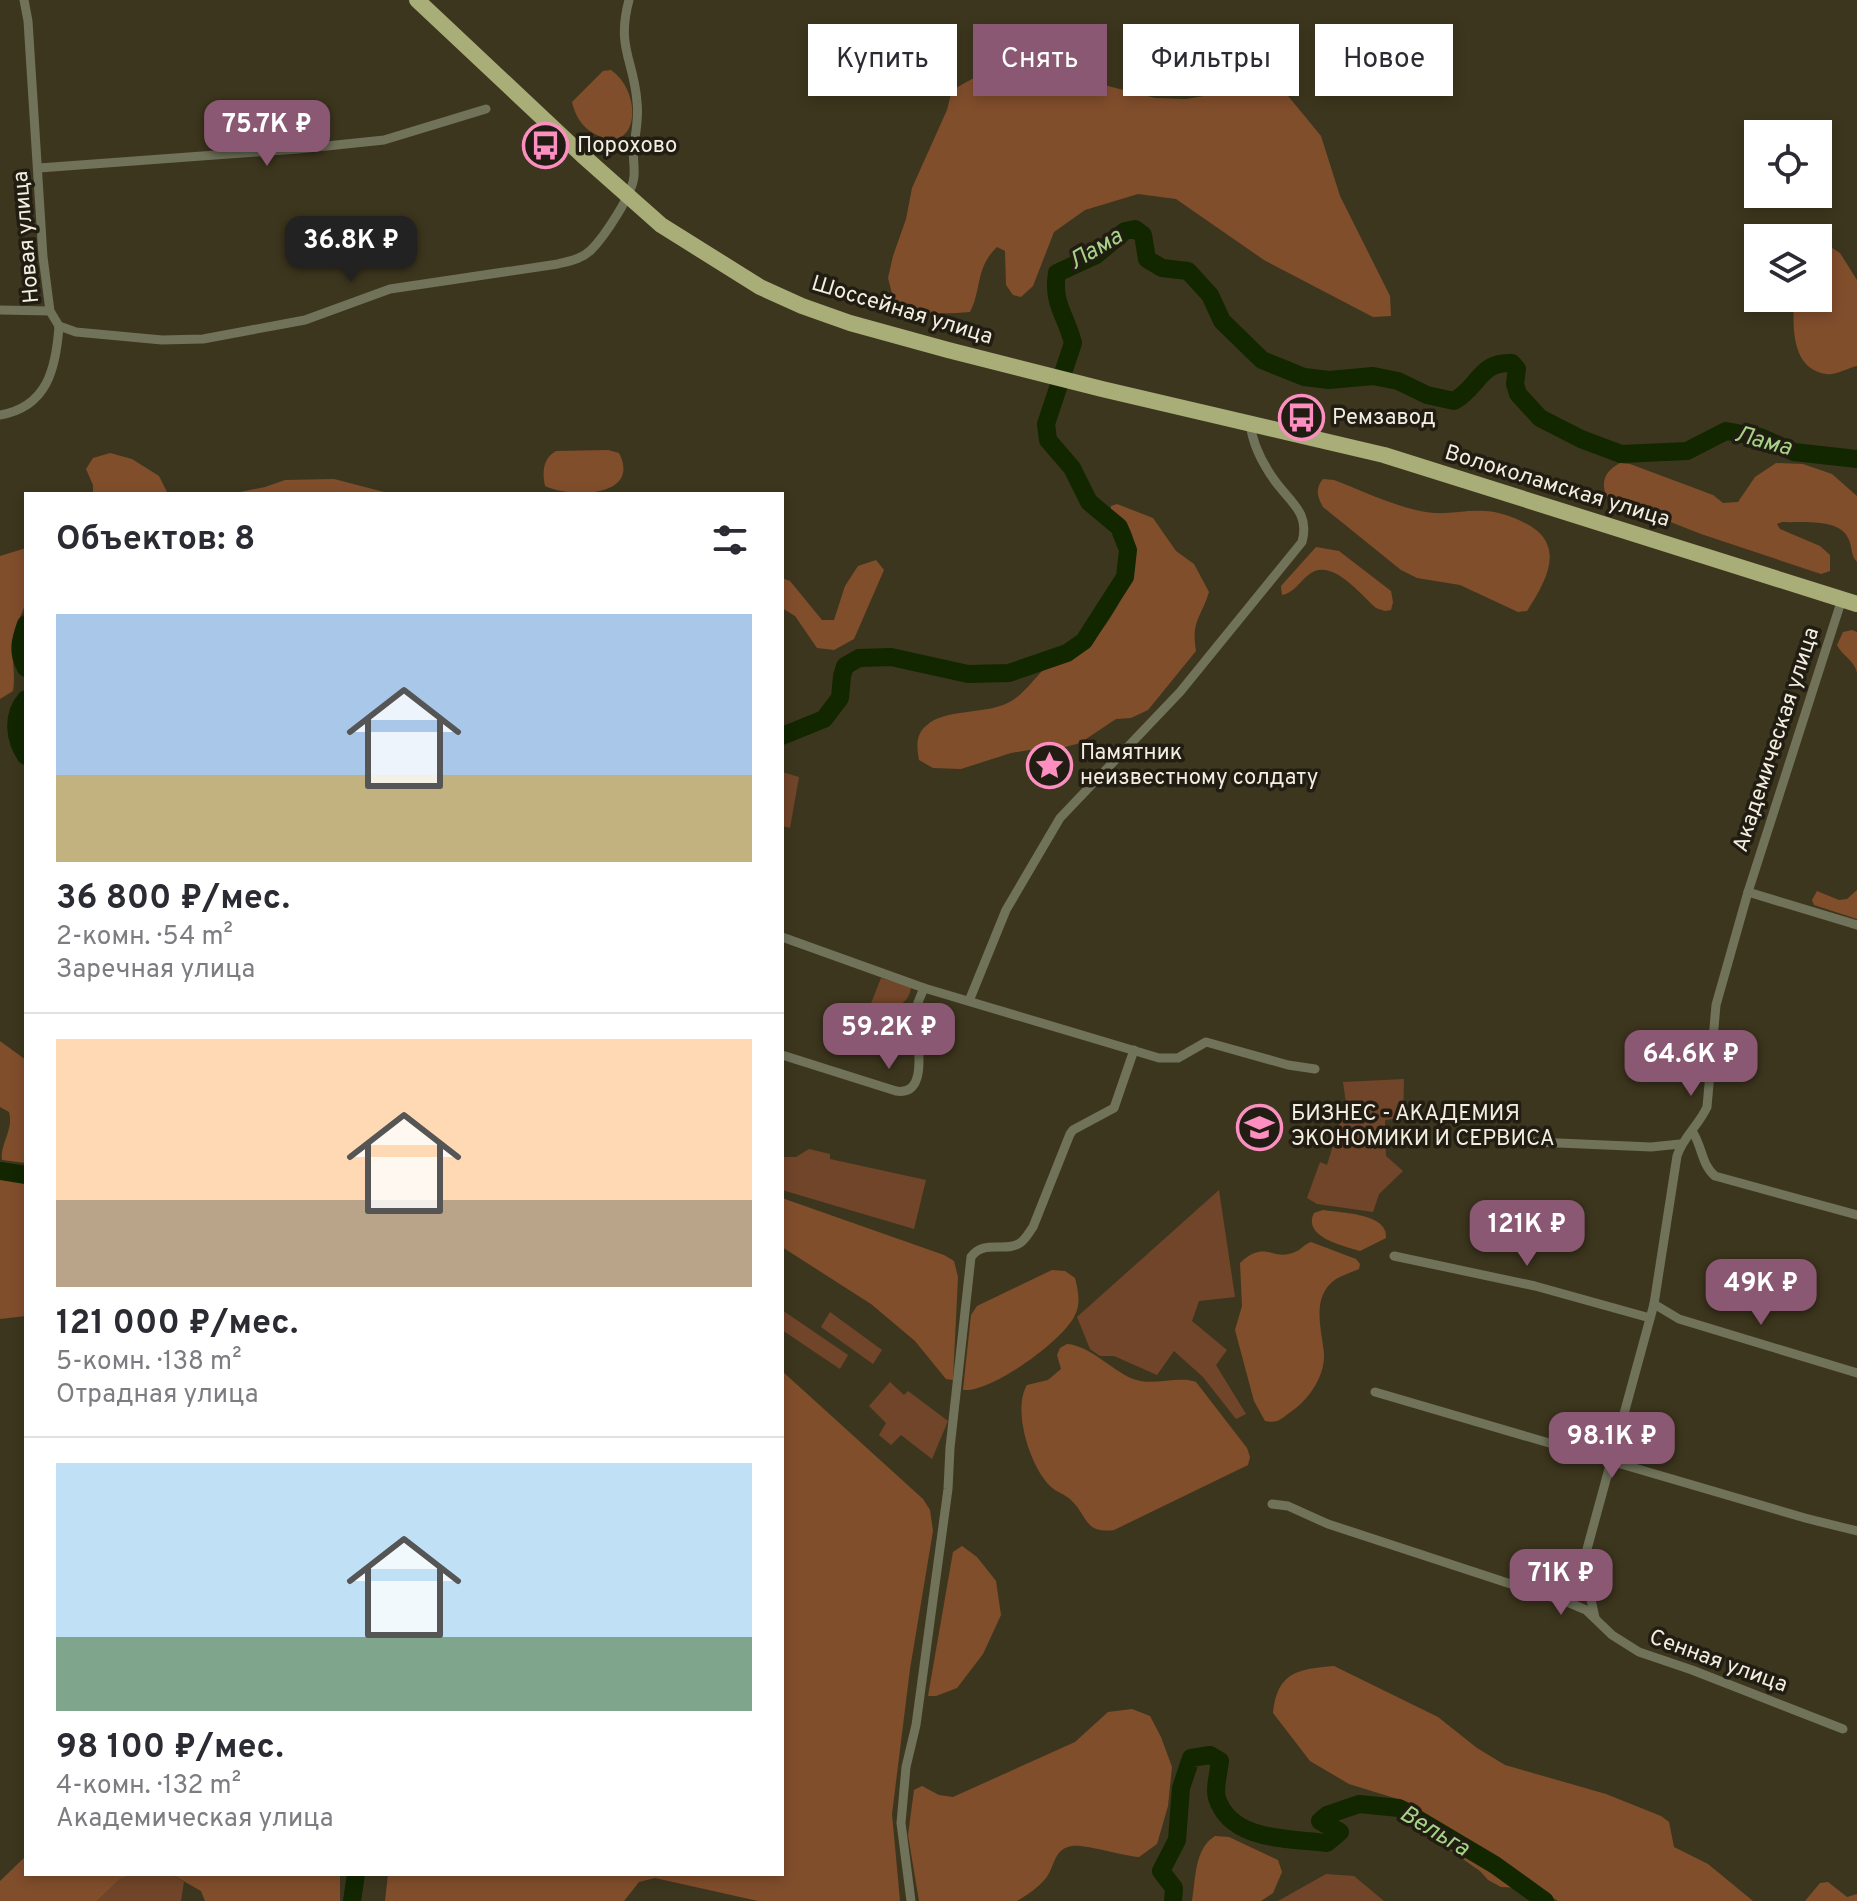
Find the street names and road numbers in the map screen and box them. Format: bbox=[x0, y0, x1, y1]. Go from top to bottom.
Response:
street label: Новая улица bbox=[8, 170, 46, 304]
street label: Шоссейная улица bbox=[808, 271, 996, 351]
street label: Волоколамская улица bbox=[1441, 440, 1673, 534]
street label: Академическая улица bbox=[1728, 624, 1826, 856]
street label: Сенная улица bbox=[1645, 1625, 1791, 1699]

